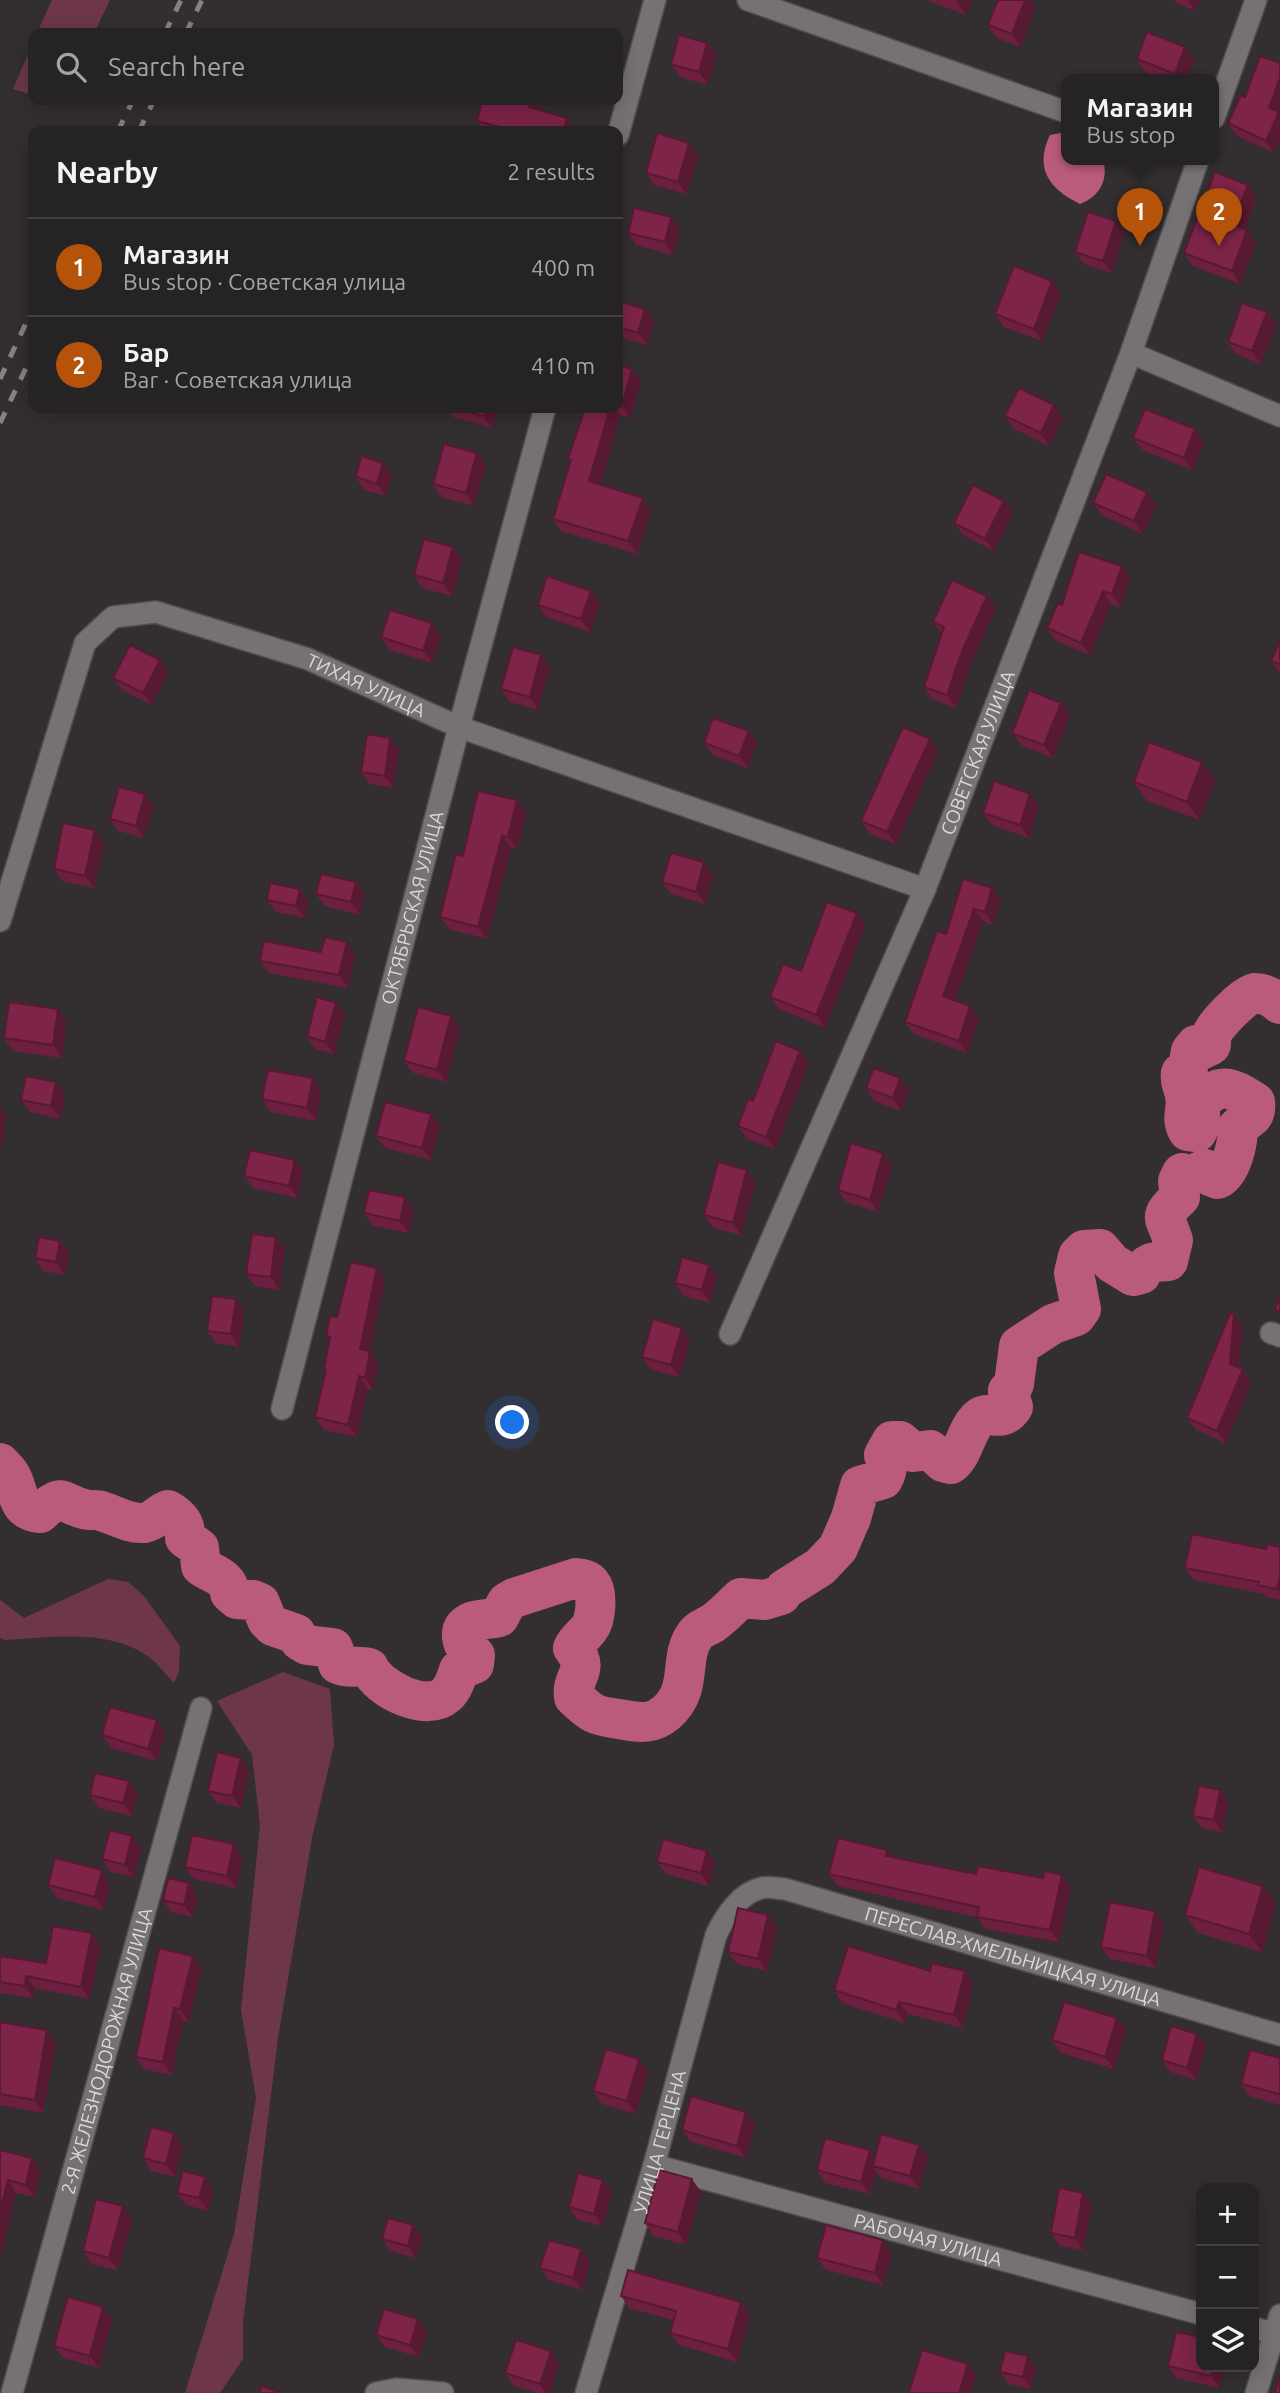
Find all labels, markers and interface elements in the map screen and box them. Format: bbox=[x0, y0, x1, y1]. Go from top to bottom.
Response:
search box bbox=[28, 28, 623, 105]
icon: search bbox=[52, 48, 90, 86]
text: Search here bbox=[108, 52, 245, 81]
popup bbox=[1061, 74, 1219, 165]
text: Магазин bbox=[1087, 93, 1193, 122]
text: Bus stop bbox=[1087, 122, 1175, 147]
text: Nearby bbox=[56, 155, 158, 189]
text: 2 results bbox=[507, 159, 595, 184]
pin: 1 bbox=[1117, 188, 1163, 246]
pin: 2 bbox=[1196, 188, 1242, 246]
text: Магазин bbox=[123, 240, 230, 269]
text: 1 bbox=[73, 255, 85, 280]
text: 400 m bbox=[531, 255, 595, 280]
text: Bus stop · Советская улица bbox=[123, 269, 406, 294]
text: Бар bbox=[123, 338, 169, 367]
text: 2 bbox=[73, 353, 85, 378]
text: 410 m bbox=[531, 353, 595, 378]
text: Bar · Советская улица bbox=[123, 367, 352, 392]
street label: ТИХАЯ УЛИЦА bbox=[303, 649, 429, 722]
street label: СОВЕТСКАЯ УЛИЦА bbox=[936, 667, 1019, 838]
street label: ОКТЯБРЬСКАЯ УЛИЦА bbox=[376, 808, 448, 1007]
your location bbox=[495, 1405, 529, 1439]
street label: ПЕРЕСЛАВ-ХМЕЛЬНИЦКАЯ УЛИЦА bbox=[862, 1902, 1164, 2011]
street label: 2-Я ЖЕЛЕЗНОДОРОЖНАЯ УЛИЦА bbox=[56, 1904, 157, 2197]
street label: УЛИЦА ГЕРЦЕНА bbox=[629, 2067, 690, 2216]
map controls bbox=[1196, 2183, 1259, 2372]
button: + bbox=[1196, 2183, 1259, 2246]
street label: РАБОЧАЯ УЛИЦА bbox=[851, 2209, 1005, 2270]
button: − bbox=[1196, 2246, 1259, 2309]
button: layers bbox=[1196, 2309, 1259, 2372]

